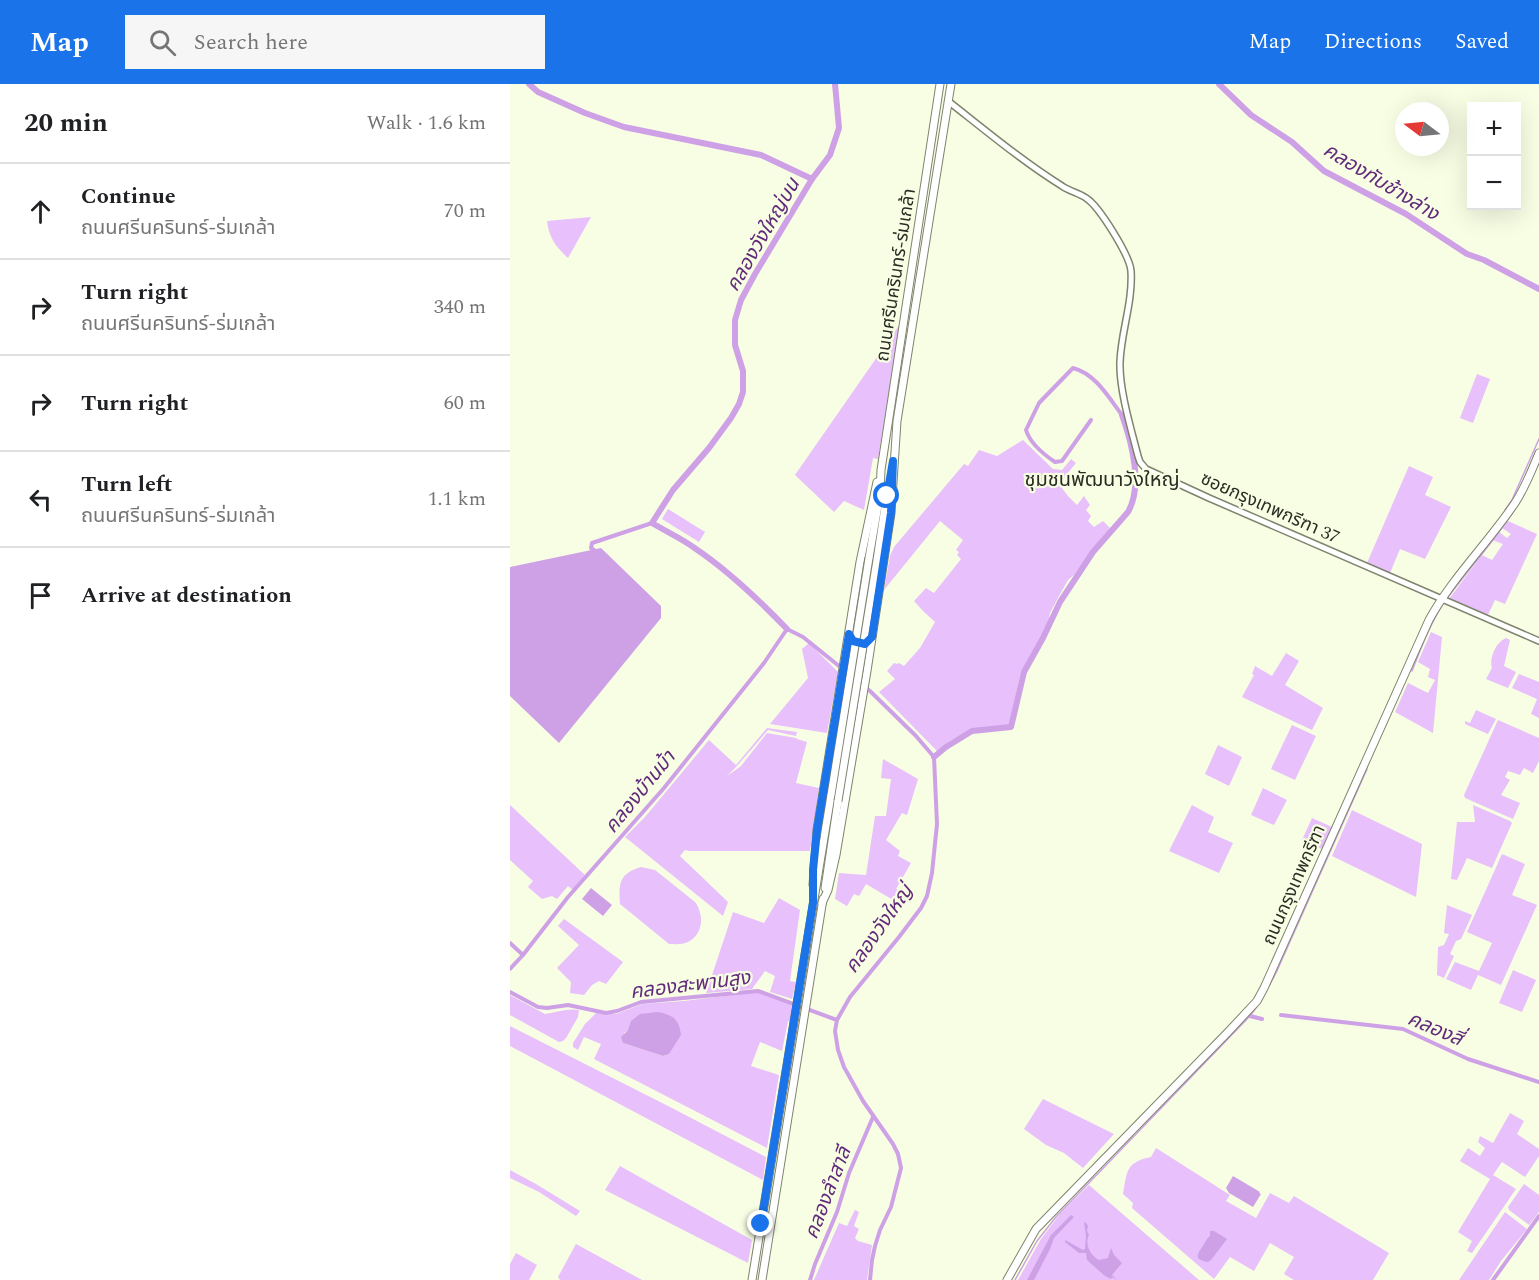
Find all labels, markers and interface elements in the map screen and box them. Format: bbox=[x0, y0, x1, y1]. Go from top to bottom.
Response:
search box bbox=[125, 15, 545, 69]
text: Map bbox=[30, 21, 89, 64]
icon: search bbox=[146, 26, 179, 59]
text: Search here bbox=[194, 26, 308, 59]
text: Map bbox=[1249, 26, 1291, 58]
text: Directions bbox=[1324, 26, 1422, 58]
text: Saved bbox=[1455, 26, 1509, 58]
north arrow bbox=[1395, 102, 1449, 156]
map controls bbox=[1467, 102, 1521, 210]
button: + bbox=[1467, 102, 1521, 156]
text: 20 min bbox=[24, 103, 108, 143]
text: Walk · 1.6 km bbox=[367, 108, 486, 138]
water label: คลองทับช้างล่าง bbox=[1317, 136, 1446, 229]
button: − bbox=[1467, 156, 1521, 210]
water label: คลองวังใหญ่บน bbox=[718, 171, 808, 297]
text: Continue bbox=[81, 180, 176, 213]
street label: ถนนศรีนครินทร์-ร่มเกล้า bbox=[869, 186, 923, 364]
icon: ahead bbox=[24, 195, 57, 228]
text: 70 m bbox=[444, 196, 486, 226]
text: ถนนศรีนครินทร์-ร่มเกล้า bbox=[81, 213, 275, 243]
text: Turn right bbox=[81, 276, 188, 309]
icon: right bbox=[24, 291, 57, 324]
text: 340 m bbox=[434, 292, 486, 322]
text: ถนนศรีนครินทร์-ร่มเกล้า bbox=[81, 309, 275, 339]
icon: right bbox=[24, 387, 57, 420]
text: Turn right bbox=[81, 387, 188, 420]
text: 60 m bbox=[444, 388, 486, 418]
district label: ชุมชนพัฒนาวังใหญ่ bbox=[1024, 465, 1180, 495]
street label: ซอยกรุงเทพกรีฑา 37 bbox=[1196, 465, 1344, 551]
text: Turn left bbox=[81, 468, 173, 501]
route start bbox=[873, 482, 899, 508]
icon: left bbox=[24, 483, 57, 516]
text: 1.1 km bbox=[428, 484, 486, 514]
text: ถนนศรีนครินทร์-ร่มเกล้า bbox=[81, 501, 275, 531]
icon: arrive bbox=[24, 579, 57, 612]
text: Arrive at destination bbox=[81, 579, 292, 612]
water label: คลองบ้านม้า bbox=[597, 743, 683, 840]
street label: ถนนกรุงเทพกรีฑา bbox=[1255, 821, 1333, 949]
water label: คลองวังใหญ่ bbox=[837, 876, 922, 979]
water label: คลองสะพานสูง bbox=[628, 963, 753, 1007]
water label: คลองสี่ bbox=[1403, 1004, 1471, 1056]
water label: คลองลำสาลี bbox=[797, 1140, 860, 1243]
route end bbox=[747, 1210, 773, 1236]

